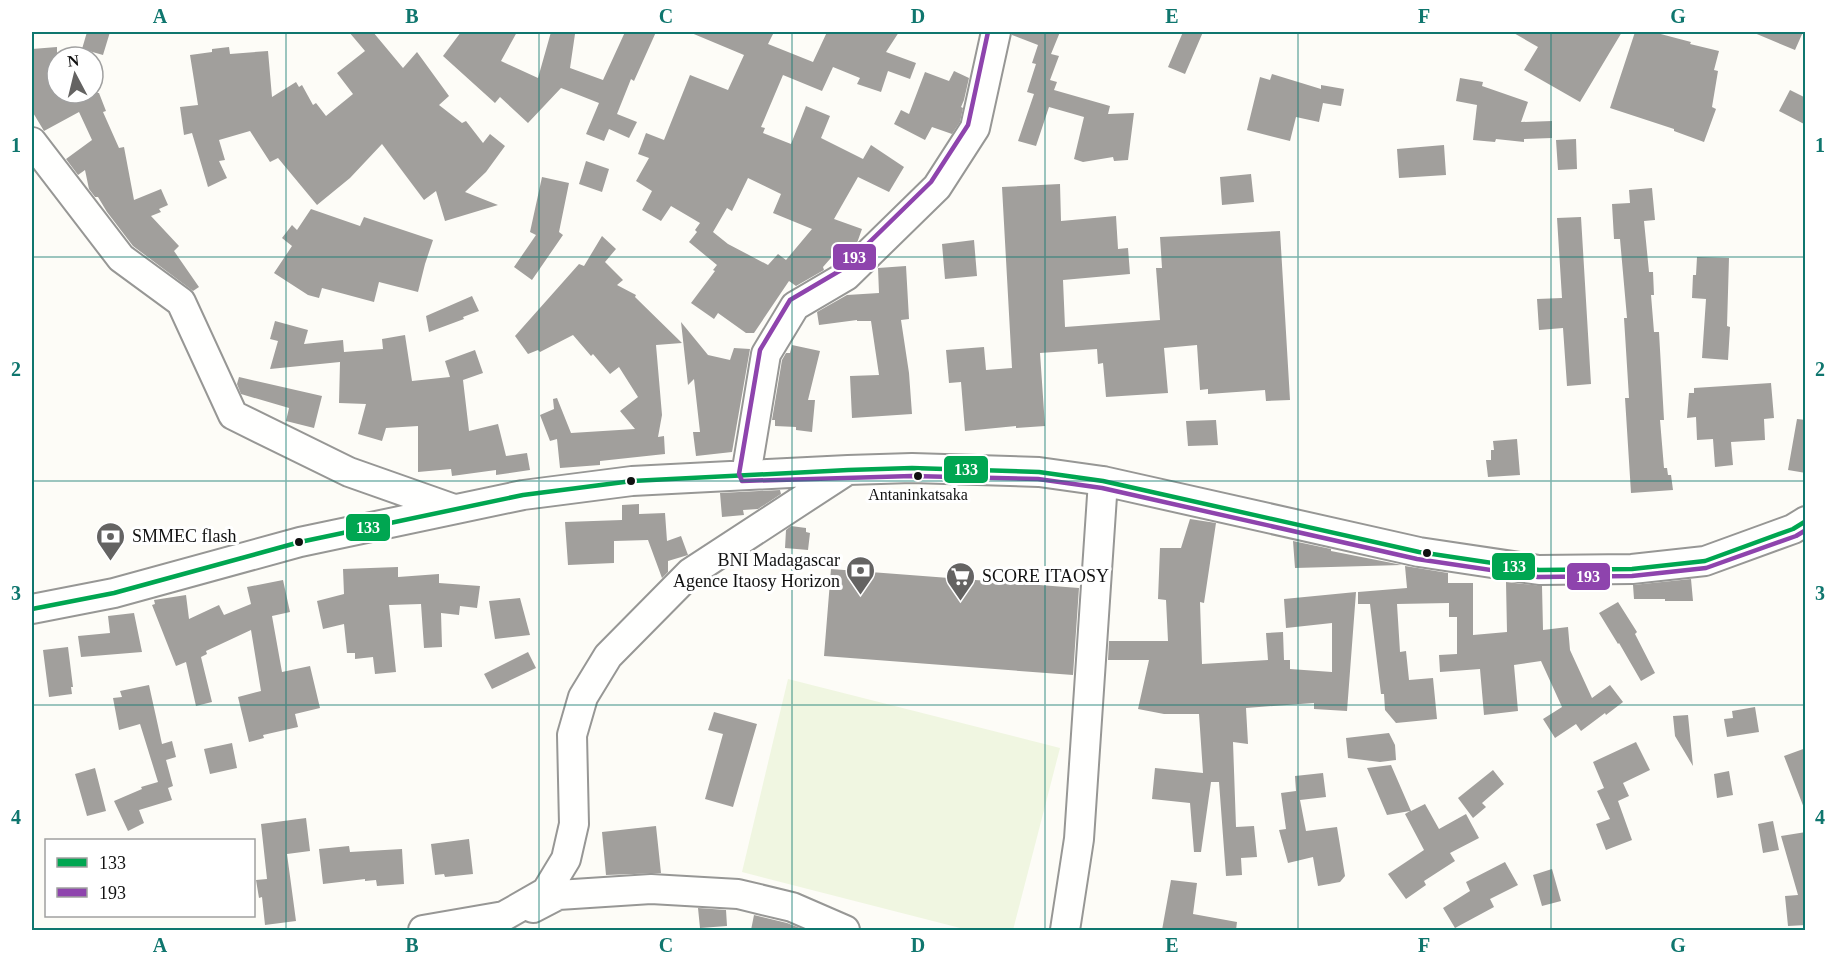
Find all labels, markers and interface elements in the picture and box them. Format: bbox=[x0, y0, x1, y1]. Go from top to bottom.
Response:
text: A bbox=[153, 5, 168, 27]
text: B bbox=[405, 5, 419, 27]
text: C bbox=[659, 5, 673, 27]
text: D bbox=[911, 5, 925, 27]
text: E bbox=[1165, 5, 1179, 27]
text: F bbox=[1418, 5, 1430, 27]
text: G bbox=[1670, 5, 1686, 27]
north arrow bbox=[45, 45, 105, 105]
text: N bbox=[66, 51, 80, 70]
text: 1 bbox=[11, 134, 21, 156]
text: 1 bbox=[1815, 134, 1825, 156]
line badge: 193 bbox=[832, 243, 877, 271]
text: 193 bbox=[842, 249, 866, 266]
text: 2 bbox=[11, 358, 21, 380]
text: 2 bbox=[1815, 358, 1825, 380]
line badge: 133 bbox=[943, 455, 989, 484]
text: 133 bbox=[954, 461, 978, 478]
marker: Antaninkatsaka bbox=[912, 470, 924, 482]
unlabelled marker bbox=[625, 475, 637, 487]
place label: Antaninkatsaka bbox=[868, 486, 968, 503]
line badge: 133 bbox=[345, 513, 391, 542]
text: 133 bbox=[356, 519, 380, 536]
bank icon: SMMEC flash bbox=[95, 520, 127, 562]
place label: SMMEC flash bbox=[132, 526, 237, 546]
unlabelled marker bbox=[293, 536, 305, 548]
unlabelled marker bbox=[1421, 547, 1433, 559]
place label: BNI Madagascar Agence Itaosy Horizon bbox=[673, 550, 840, 591]
line badge: 133 bbox=[1491, 552, 1536, 581]
bank icon: BNI Madagascar Agence Itaosy Horizon bbox=[845, 554, 877, 596]
text: 133 bbox=[1502, 558, 1526, 575]
supermarket icon: SCORE ITAOSY bbox=[945, 560, 977, 602]
line badge: 193 bbox=[1566, 562, 1611, 591]
place label: SCORE ITAOSY bbox=[982, 566, 1109, 586]
text: 193 bbox=[1576, 568, 1600, 585]
text: 3 bbox=[11, 582, 21, 604]
text: 3 bbox=[1815, 582, 1825, 604]
text: 4 bbox=[11, 806, 21, 828]
text: 4 bbox=[1815, 806, 1825, 828]
legend bbox=[45, 839, 255, 917]
text: 133 bbox=[99, 853, 126, 873]
text: 193 bbox=[99, 883, 126, 903]
text: A bbox=[153, 934, 168, 956]
text: B bbox=[405, 934, 419, 956]
text: C bbox=[659, 934, 673, 956]
text: D bbox=[911, 934, 925, 956]
text: E bbox=[1165, 934, 1179, 956]
text: F bbox=[1418, 934, 1430, 956]
text: G bbox=[1670, 934, 1686, 956]

